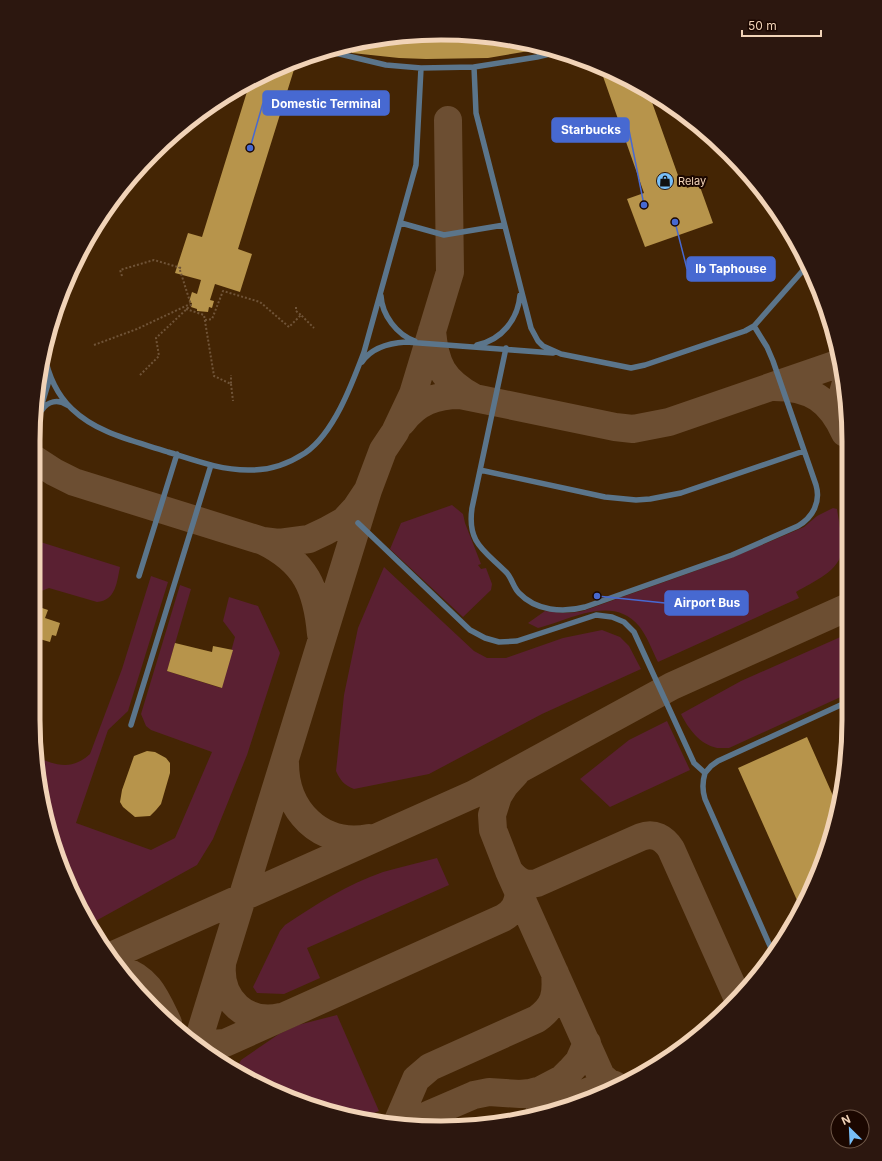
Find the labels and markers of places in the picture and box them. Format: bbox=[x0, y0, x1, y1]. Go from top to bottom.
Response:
callout: Domestic Terminal bbox=[263, 91, 389, 115]
callout: Starbucks bbox=[552, 118, 629, 142]
shop icon: Relay bbox=[655, 171, 675, 191]
place label: Relay bbox=[678, 174, 706, 188]
callout: lb Taphouse bbox=[687, 257, 775, 281]
callout: Airport Bus bbox=[665, 591, 748, 615]

